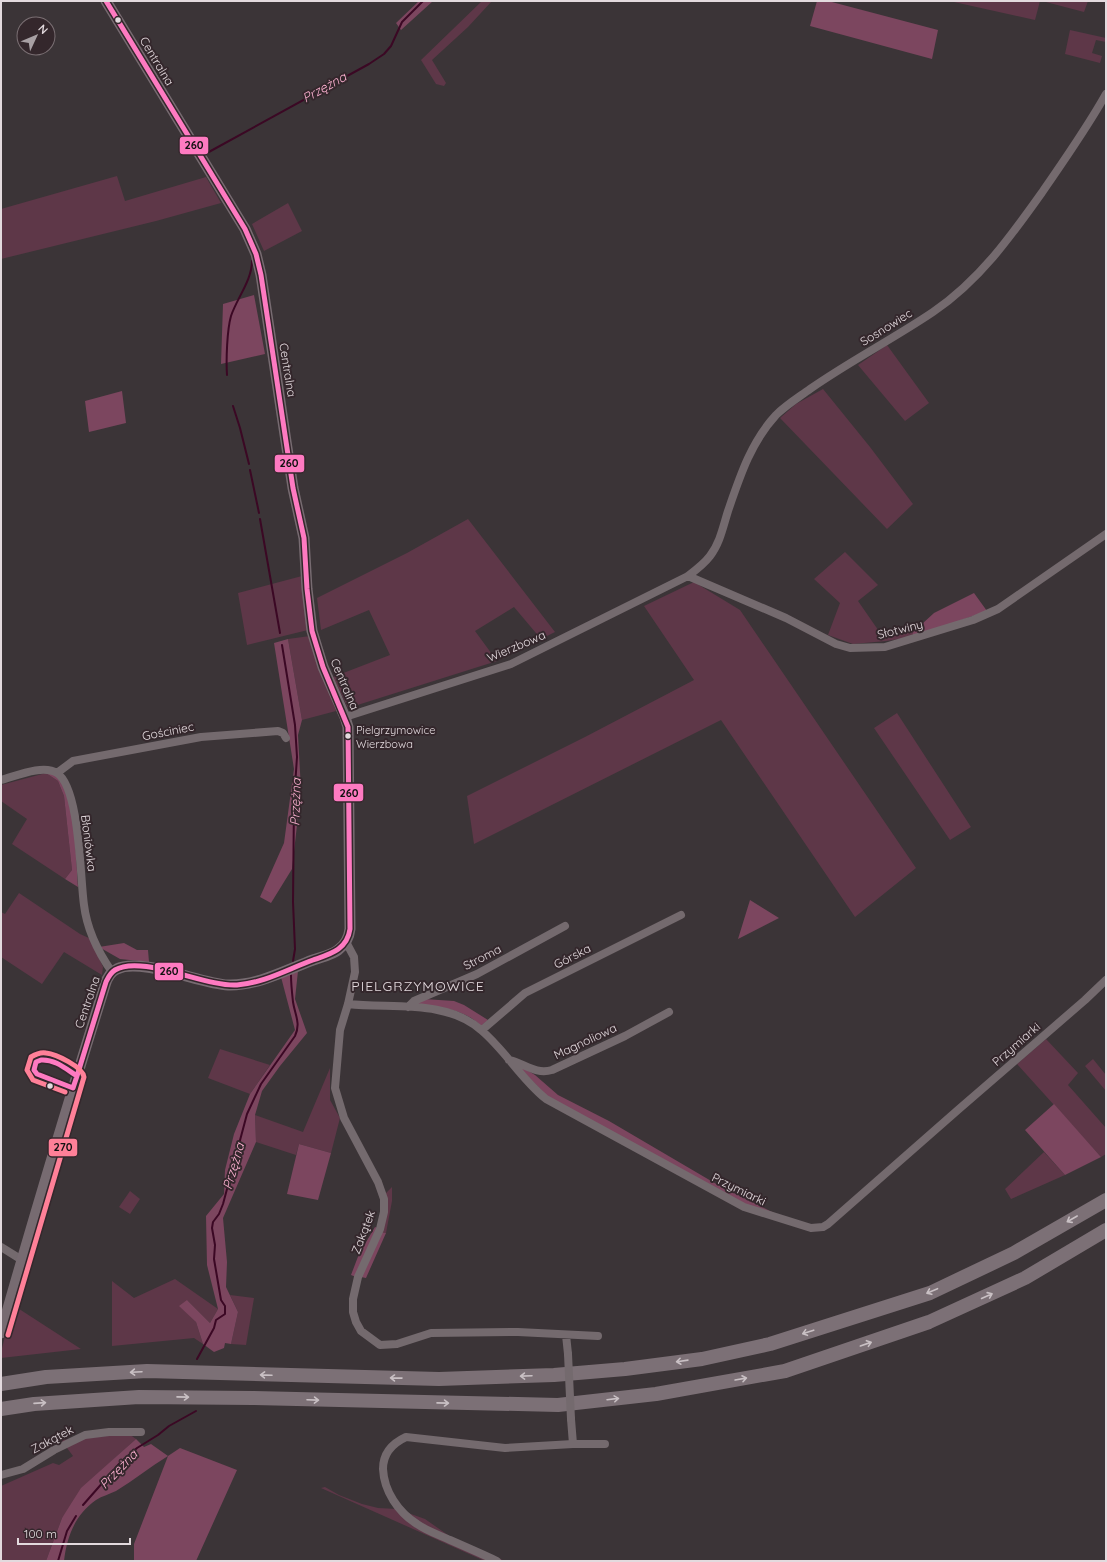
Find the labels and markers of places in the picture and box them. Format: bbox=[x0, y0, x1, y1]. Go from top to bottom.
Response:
unlabelled marker bbox=[113, 15, 123, 25]
place label: Pielgrzymowice Wierzbowa bbox=[356, 723, 435, 751]
marker: Pielgrzymowice Wierzbowa bbox=[343, 731, 353, 741]
unlabelled marker bbox=[45, 1081, 55, 1091]

